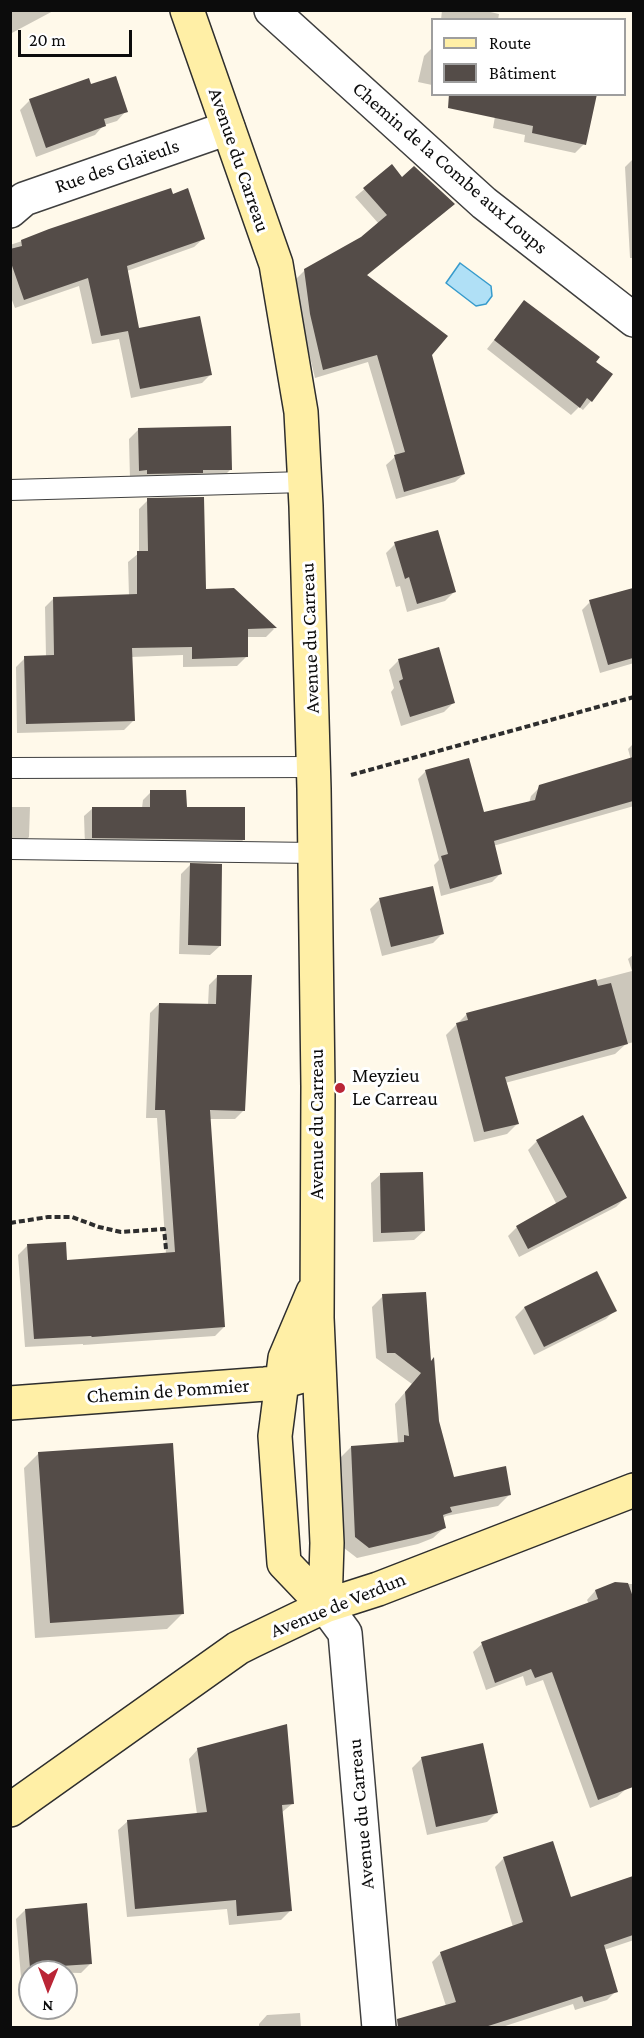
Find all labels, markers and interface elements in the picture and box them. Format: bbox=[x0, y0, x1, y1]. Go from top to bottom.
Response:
scale bar bbox=[21, 18, 135, 56]
legend bbox=[431, 18, 626, 96]
text: 20 m bbox=[29, 30, 66, 50]
text: Route bbox=[489, 33, 531, 53]
text: Bâtiment bbox=[489, 63, 556, 83]
street label: Chemin de la Combe aux Loups bbox=[347, 77, 553, 259]
street label: Avenue du Carreau bbox=[203, 85, 275, 235]
street label: Rue des Glaïeuls bbox=[52, 134, 182, 198]
street label: Avenue du Carreau bbox=[295, 562, 325, 714]
street label: Avenue du Carreau bbox=[305, 1049, 329, 1199]
place label: Meyzieu Le Carreau bbox=[352, 1064, 438, 1111]
marker: Meyzieu Le Carreau bbox=[333, 1081, 347, 1095]
street label: Chemin de Pommier bbox=[86, 1373, 250, 1409]
street label: Avenue de Verdun bbox=[267, 1567, 409, 1643]
street label: Avenue du Carreau bbox=[342, 1738, 380, 1890]
north arrow bbox=[18, 1960, 78, 2020]
text: N bbox=[42, 1998, 53, 2015]

